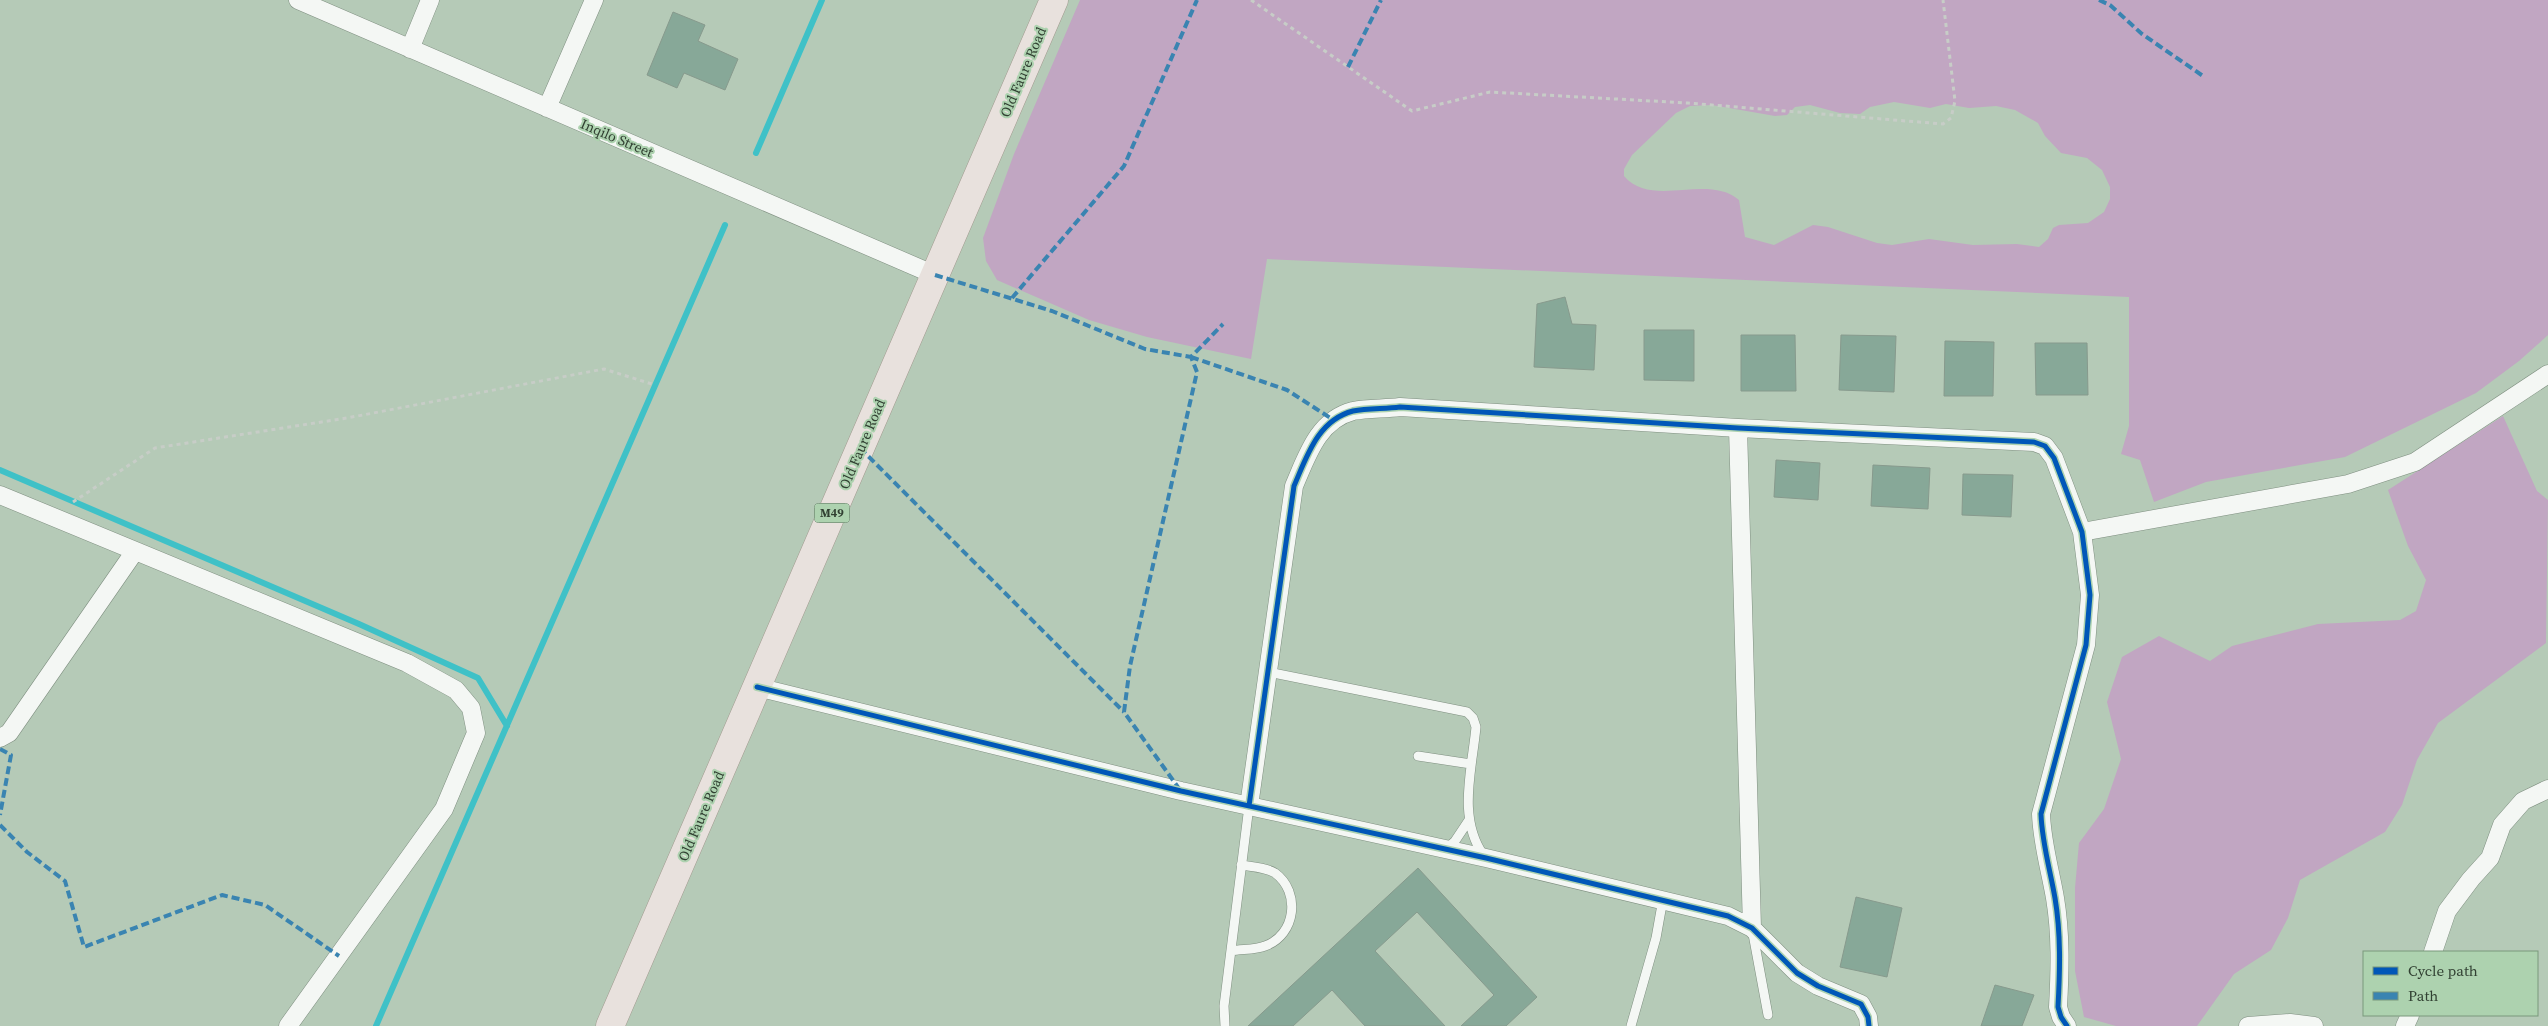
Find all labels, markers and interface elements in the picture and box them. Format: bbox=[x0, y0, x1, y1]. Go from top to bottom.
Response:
street label: Old Faure Road bbox=[995, 24, 1051, 120]
street label: Inqilo Street bbox=[578, 114, 657, 162]
street label: Old Faure Road bbox=[834, 396, 890, 492]
road number: M49 bbox=[814, 503, 850, 522]
street label: Old Faure Road bbox=[673, 768, 729, 864]
legend bbox=[2363, 951, 2538, 1016]
text: Cycle path bbox=[2408, 960, 2478, 981]
text: Path bbox=[2408, 985, 2438, 1006]

